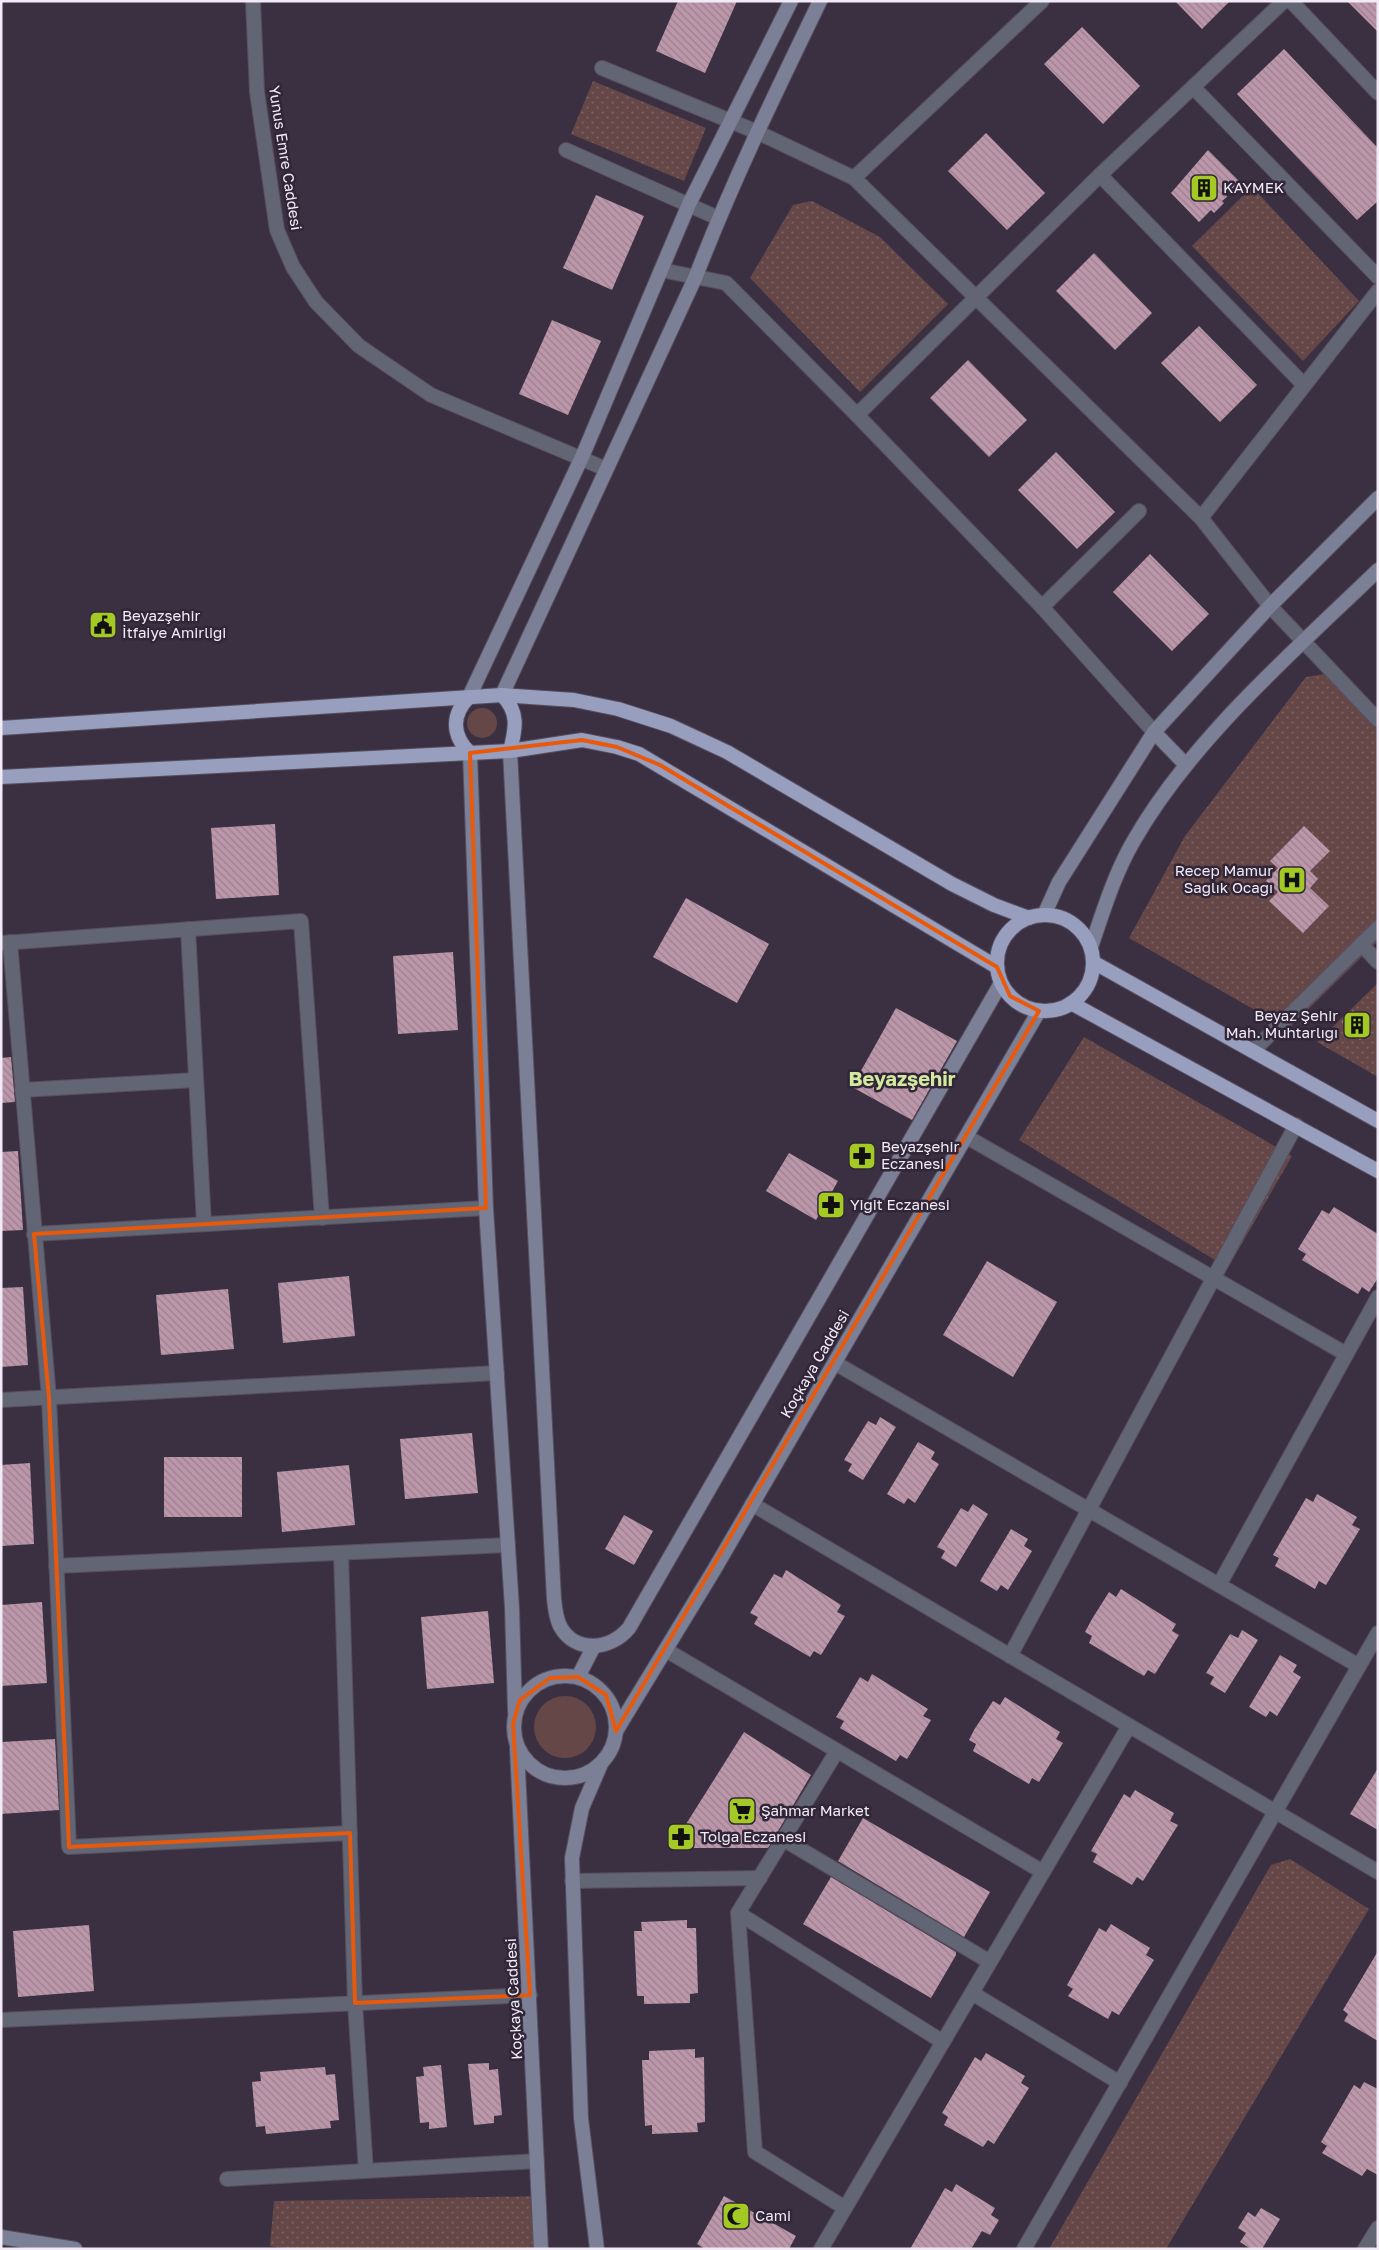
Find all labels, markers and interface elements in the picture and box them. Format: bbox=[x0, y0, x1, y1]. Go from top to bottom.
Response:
street label: Yunus Emre Caddesi bbox=[266, 84, 306, 231]
building icon: KAYMEK bbox=[1189, 173, 1219, 203]
place label: KAYMEK bbox=[1223, 178, 1284, 196]
place label: Beyazşehir İtfaiye Amirliği bbox=[122, 606, 226, 641]
public building icon: Beyazşehir İtfaiye Amirliği bbox=[88, 610, 118, 640]
place label: Recep Mamur Sağlık Ocağı bbox=[1175, 861, 1273, 896]
hospital icon: Recep Mamur Sağlık Ocağı bbox=[1277, 865, 1307, 895]
place label: Beyaz Şehir Mah. Muhtarlığı bbox=[1226, 1006, 1338, 1041]
building icon: Beyaz Şehir Mah. Muhtarlığı bbox=[1342, 1010, 1372, 1040]
district label: Beyazşehir bbox=[849, 1066, 956, 1090]
place label: Beyazşehir Eczanesi bbox=[881, 1137, 959, 1172]
pharmacy icon: Beyazşehir Eczanesi bbox=[847, 1141, 877, 1171]
pharmacy icon: Yiğit Eczanesi bbox=[816, 1190, 846, 1220]
place label: Yiğit Eczanesi bbox=[850, 1195, 950, 1213]
street label: Koçkaya Caddesi bbox=[776, 1306, 852, 1421]
supermarket icon: Şahmar Market bbox=[727, 1796, 757, 1826]
place label: Şahmar Market bbox=[761, 1801, 870, 1819]
pharmacy icon: Tolga Eczanesi bbox=[666, 1822, 696, 1852]
place label: Tolga Eczanesi bbox=[700, 1827, 806, 1845]
street label: Koçkaya Caddesi bbox=[501, 1938, 525, 2060]
mosque icon: Cami bbox=[721, 2201, 751, 2231]
place label: Cami bbox=[755, 2206, 791, 2224]

